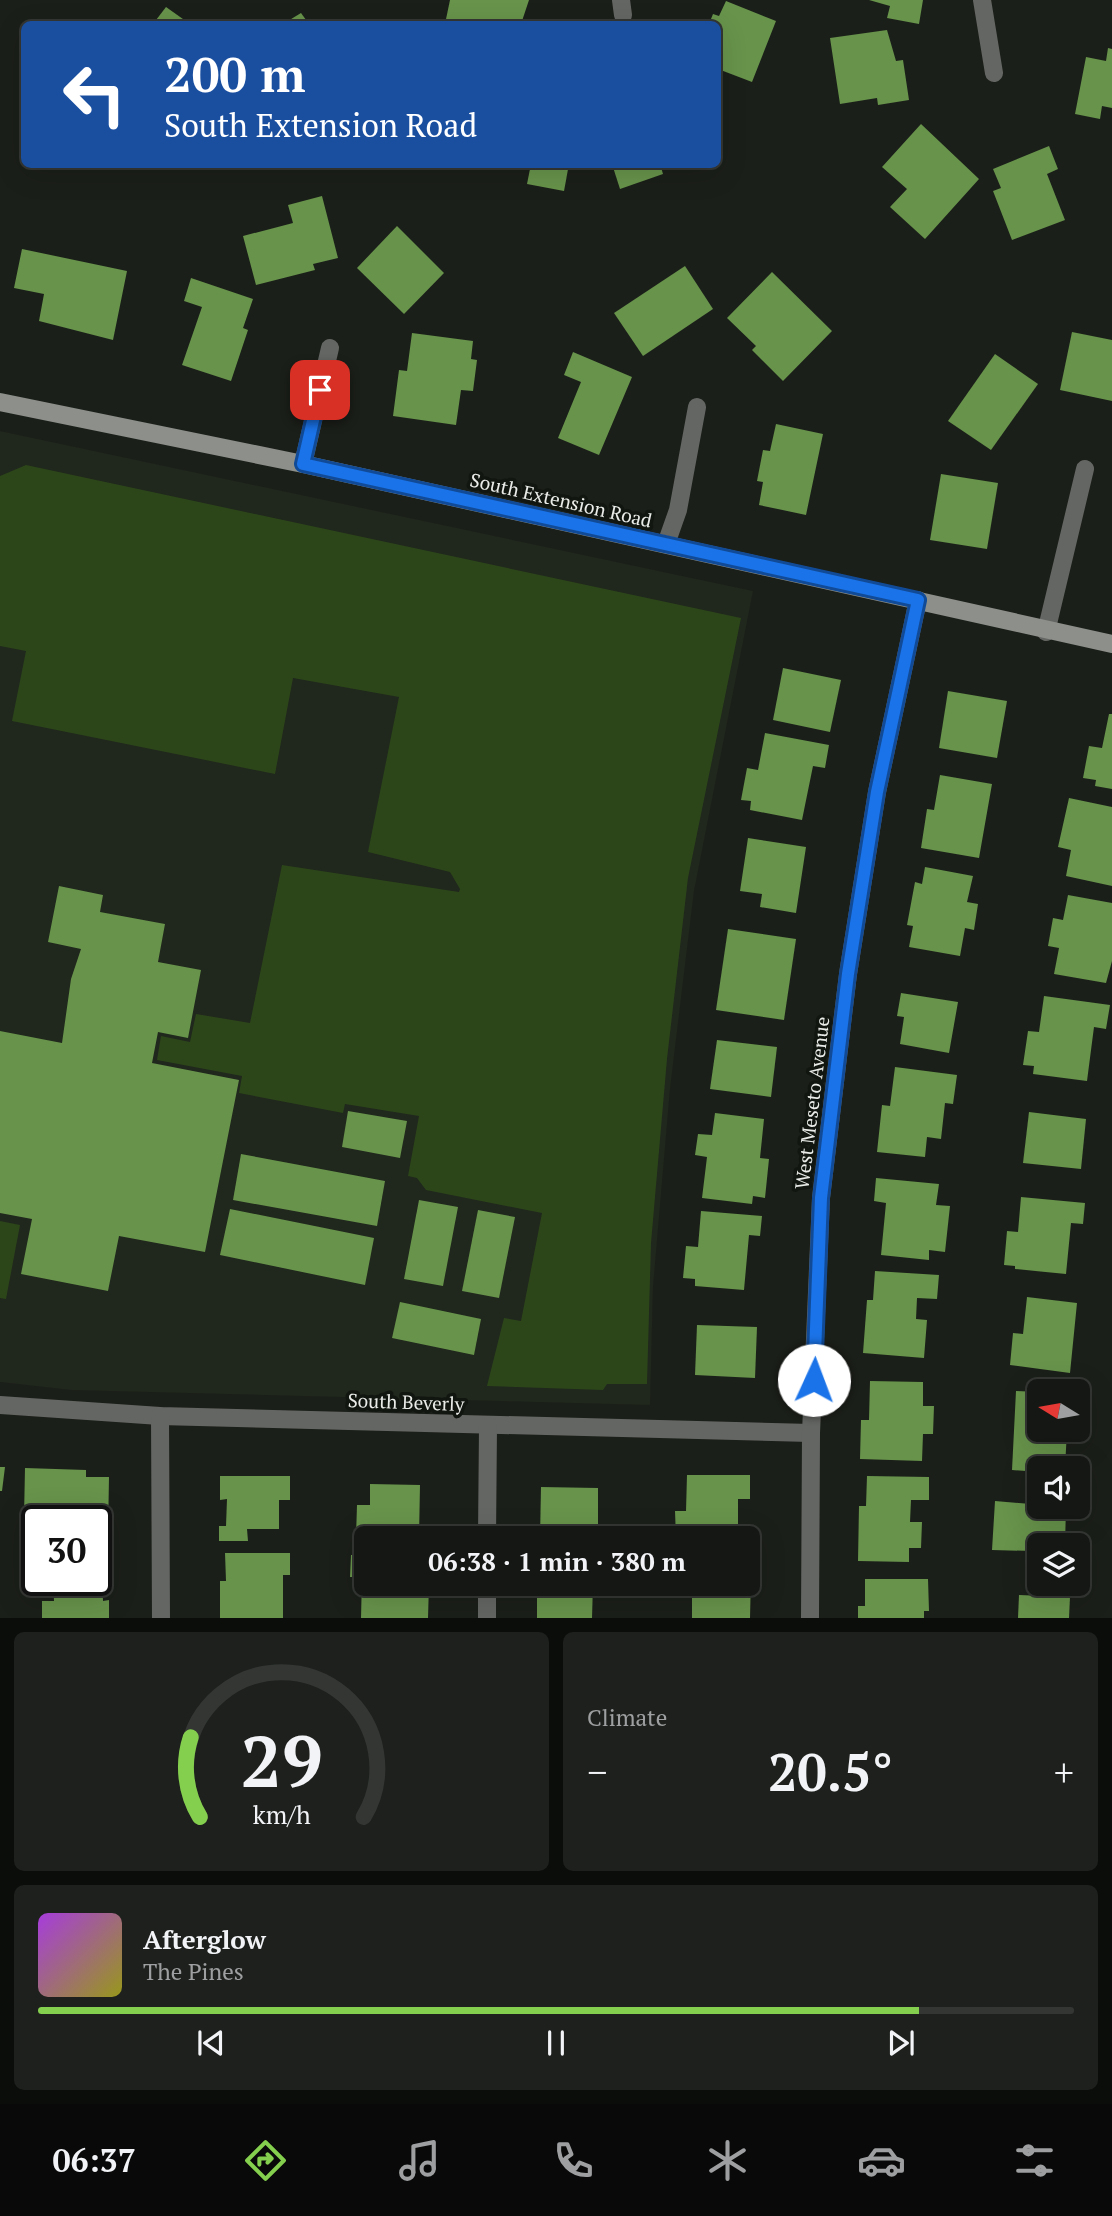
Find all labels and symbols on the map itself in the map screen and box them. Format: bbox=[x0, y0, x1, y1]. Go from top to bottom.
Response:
pin bbox=[290, 360, 350, 420]
street label: South Extension Road bbox=[468, 466, 655, 533]
street label: West Meseto Avenue bbox=[789, 1015, 835, 1191]
position arrow bbox=[777, 1343, 851, 1417]
north arrow bbox=[1027, 1379, 1090, 1442]
street label: South Beverly bbox=[347, 1387, 465, 1416]
speed limit sign: 30 bbox=[21, 1505, 112, 1596]

